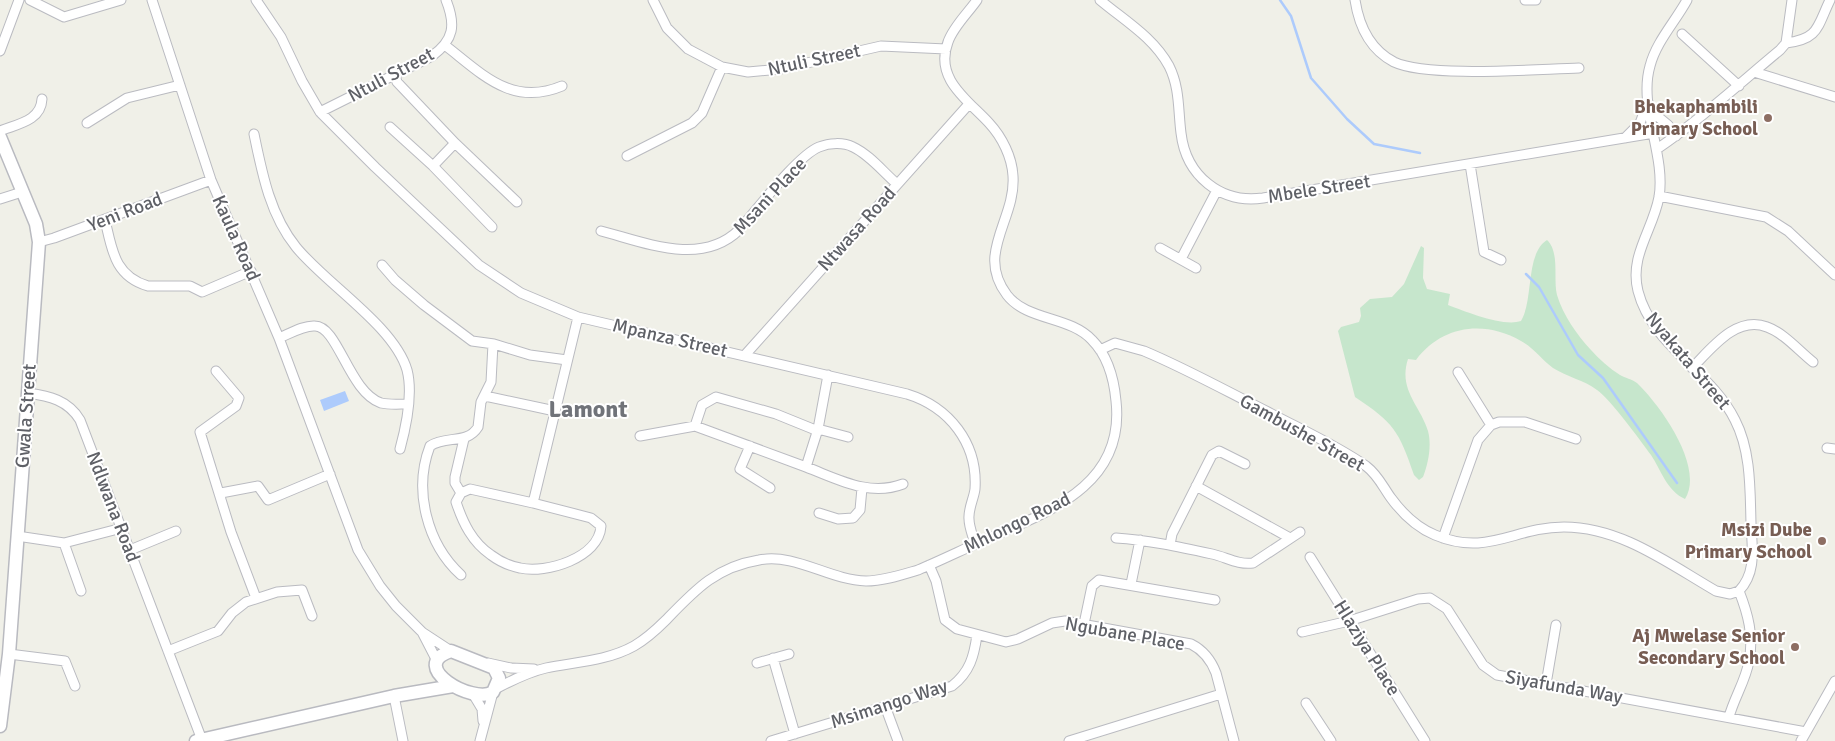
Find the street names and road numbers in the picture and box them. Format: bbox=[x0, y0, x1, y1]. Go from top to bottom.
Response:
street label: Ntuli Street bbox=[765, 38, 863, 82]
street label: Ntuli Street bbox=[344, 42, 439, 108]
street label: Msani Place bbox=[728, 152, 812, 240]
street label: Mbele Street bbox=[1266, 169, 1372, 209]
street label: Ntwasa Road bbox=[813, 182, 901, 276]
street label: Yeni Road bbox=[84, 187, 166, 237]
street label: Kaula Road bbox=[206, 191, 266, 285]
street label: Nyakata Street bbox=[1640, 307, 1736, 415]
street label: Mpanza Street bbox=[610, 313, 730, 363]
street label: Gwala Street bbox=[10, 363, 42, 469]
street label: Gambushe Street bbox=[1235, 389, 1369, 477]
street label: Ndlwana Road bbox=[81, 448, 145, 566]
street label: Mhlongo Road bbox=[960, 487, 1074, 559]
street label: Hlaziya Place bbox=[1328, 596, 1406, 700]
street label: Ngubane Place bbox=[1063, 612, 1187, 656]
street label: Siyafunda Way bbox=[1504, 665, 1625, 709]
street label: Msimango Way bbox=[827, 674, 951, 734]

